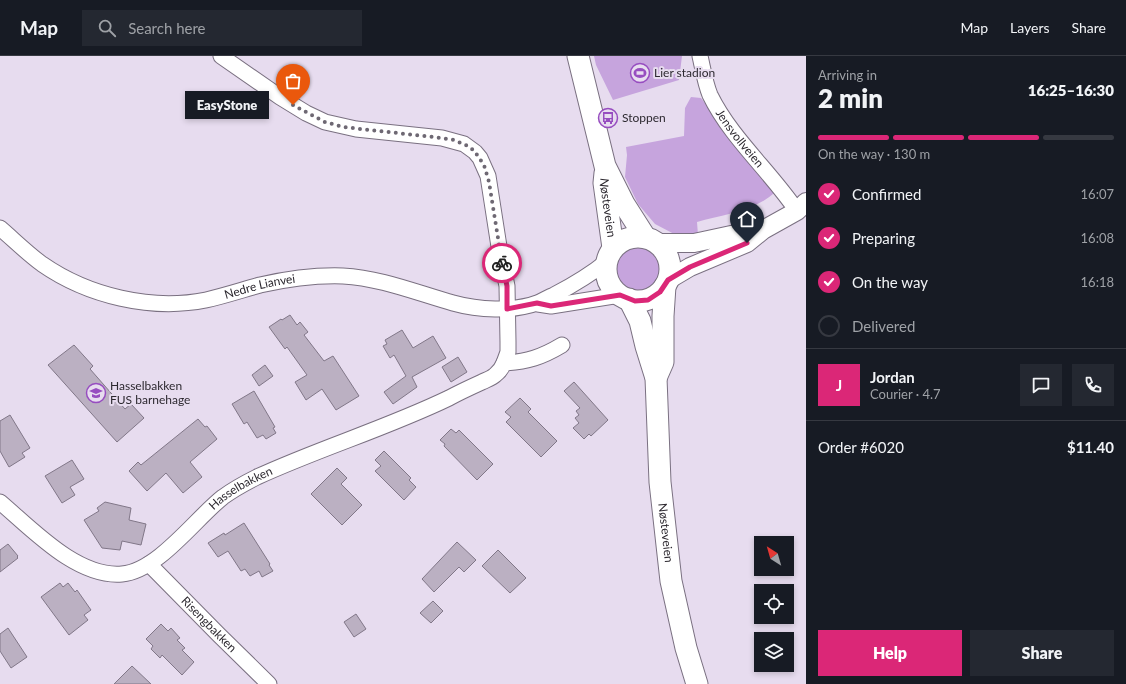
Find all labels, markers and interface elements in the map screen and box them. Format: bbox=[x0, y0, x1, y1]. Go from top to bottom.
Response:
search box bbox=[82, 10, 362, 46]
text: Map bbox=[20, 16, 58, 39]
icon: search bbox=[96, 17, 118, 39]
text: Search here bbox=[128, 19, 206, 37]
text: Map bbox=[960, 19, 988, 36]
text: Layers bbox=[1010, 19, 1050, 36]
text: Share bbox=[1072, 19, 1106, 36]
sports icon: Lier stadion bbox=[629, 62, 651, 84]
pin bbox=[276, 64, 310, 105]
place label: Lier stadion bbox=[654, 65, 715, 80]
text: Arriving in bbox=[818, 67, 877, 83]
icon: bag bbox=[282, 70, 304, 92]
text: 16:25–16:30 bbox=[1028, 81, 1114, 99]
text: 2 min bbox=[818, 82, 883, 114]
callout: EasyStone bbox=[185, 91, 269, 119]
text: EasyStone bbox=[197, 97, 257, 113]
street label: Jensvollveien bbox=[713, 106, 767, 170]
bus stop icon: Stoppen bbox=[597, 107, 619, 129]
place label: Stoppen bbox=[622, 110, 666, 125]
text: On the way · 130 m bbox=[818, 146, 930, 162]
street label: Nøsteveien bbox=[597, 177, 619, 238]
icon: check bbox=[818, 183, 840, 205]
text: Confirmed bbox=[852, 185, 921, 203]
text: 16:07 bbox=[1081, 186, 1114, 202]
pin bbox=[730, 202, 764, 243]
icon: home bbox=[736, 208, 758, 230]
icon: check bbox=[818, 227, 840, 249]
text: Preparing bbox=[852, 229, 915, 247]
text: 16:08 bbox=[1081, 230, 1114, 246]
courier bbox=[482, 243, 522, 283]
icon: bike bbox=[491, 252, 513, 274]
street label: Nedre Lianvei bbox=[222, 271, 296, 302]
icon: check bbox=[818, 271, 840, 293]
text: On the way bbox=[852, 273, 928, 291]
text: 16:18 bbox=[1081, 274, 1114, 290]
text: Delivered bbox=[852, 317, 915, 335]
button: chat bbox=[1020, 364, 1062, 406]
button: phone bbox=[1072, 364, 1114, 406]
text: Jordan bbox=[870, 368, 915, 386]
text: J bbox=[836, 376, 842, 394]
place label: Hasselbakken FUS barnehage bbox=[110, 378, 190, 407]
school or university icon: Hasselbakken FUS barnehage bbox=[85, 382, 107, 404]
text: Courier · 4.7 bbox=[870, 386, 941, 402]
text: Order #6020 bbox=[818, 438, 904, 456]
text: $11.40 bbox=[1067, 438, 1114, 456]
street label: Hasselbakken bbox=[205, 463, 275, 513]
street label: Nøsteveien bbox=[655, 502, 677, 563]
north arrow bbox=[754, 536, 794, 576]
map controls bbox=[754, 536, 794, 672]
button: locate bbox=[754, 584, 794, 624]
street label: Risengbakken bbox=[178, 593, 240, 655]
button: Help bbox=[818, 630, 962, 676]
button: Share bbox=[970, 630, 1114, 676]
button: layers bbox=[754, 632, 794, 672]

